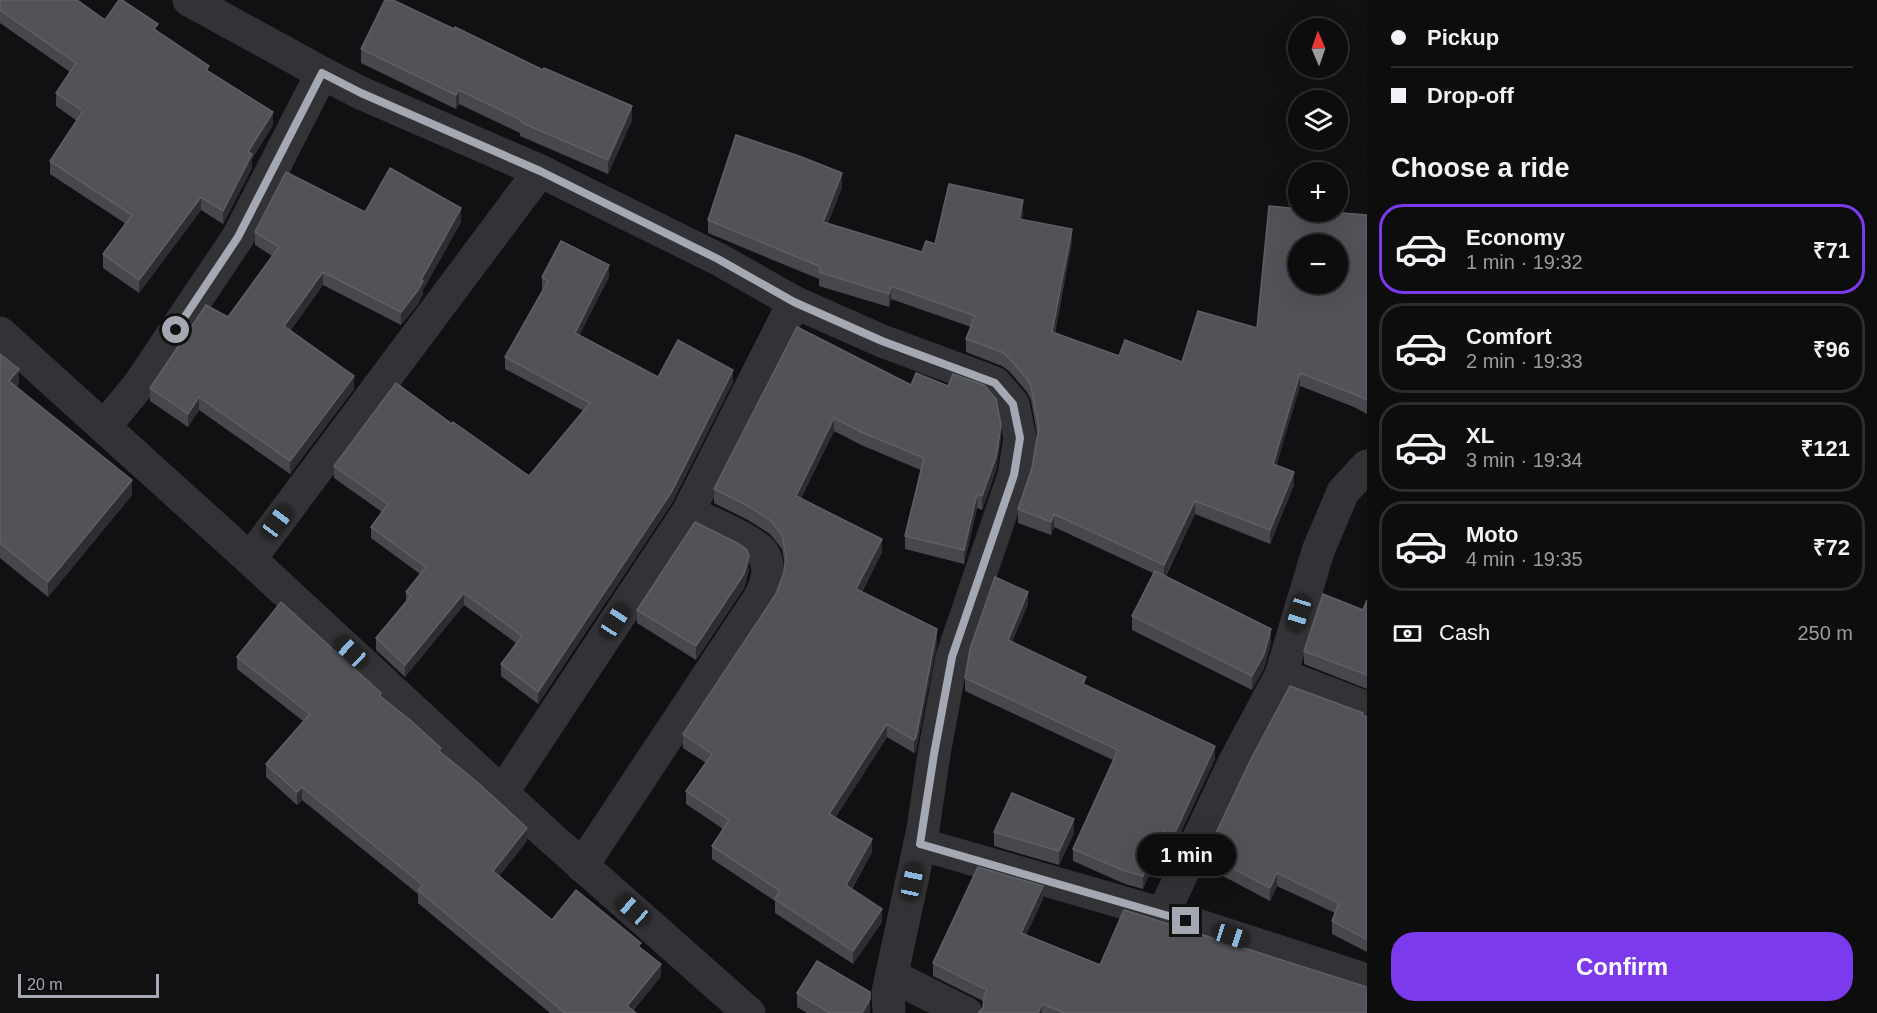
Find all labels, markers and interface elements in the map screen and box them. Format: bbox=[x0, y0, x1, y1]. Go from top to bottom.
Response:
north arrow bbox=[1288, 18, 1348, 78]
map controls bbox=[1288, 18, 1348, 294]
text: Pickup bbox=[1427, 25, 1499, 50]
text: Drop-off bbox=[1427, 83, 1514, 108]
button: layers bbox=[1288, 90, 1348, 150]
text: Choose a ride bbox=[1391, 153, 1570, 183]
button: + bbox=[1288, 162, 1348, 222]
icon: car bbox=[1394, 222, 1448, 276]
text: Economy bbox=[1466, 225, 1565, 250]
button: − bbox=[1288, 234, 1348, 294]
text: ₹71 bbox=[1813, 238, 1850, 263]
text: 1 min · 19:32 bbox=[1466, 251, 1583, 273]
route start bbox=[162, 316, 189, 343]
icon: car bbox=[1394, 321, 1448, 375]
text: Comfort bbox=[1466, 324, 1552, 349]
text: ₹96 bbox=[1813, 337, 1850, 362]
text: 2 min · 19:33 bbox=[1466, 350, 1583, 372]
icon: car bbox=[1394, 420, 1448, 474]
text: XL bbox=[1466, 423, 1494, 448]
text: ₹121 bbox=[1801, 436, 1850, 461]
text: 3 min · 19:34 bbox=[1466, 449, 1583, 471]
car bbox=[259, 502, 295, 542]
icon: car bbox=[1394, 519, 1448, 573]
text: Moto bbox=[1466, 522, 1519, 547]
text: ₹72 bbox=[1813, 535, 1850, 560]
text: 4 min · 19:35 bbox=[1466, 548, 1583, 570]
car bbox=[1285, 593, 1313, 633]
car bbox=[598, 601, 632, 641]
icon: cash bbox=[1391, 617, 1424, 650]
text: Cash bbox=[1439, 620, 1490, 645]
text: 250 m bbox=[1797, 622, 1853, 644]
car bbox=[332, 633, 370, 671]
callout: 1 min bbox=[1136, 834, 1236, 876]
text: 1 min bbox=[1160, 844, 1213, 866]
car bbox=[899, 863, 925, 901]
car bbox=[614, 891, 652, 929]
route end bbox=[1172, 907, 1199, 934]
car bbox=[1211, 922, 1251, 950]
button: Confirm bbox=[1391, 932, 1853, 1001]
scale bar bbox=[18, 971, 159, 998]
text: 20 m bbox=[27, 976, 63, 993]

